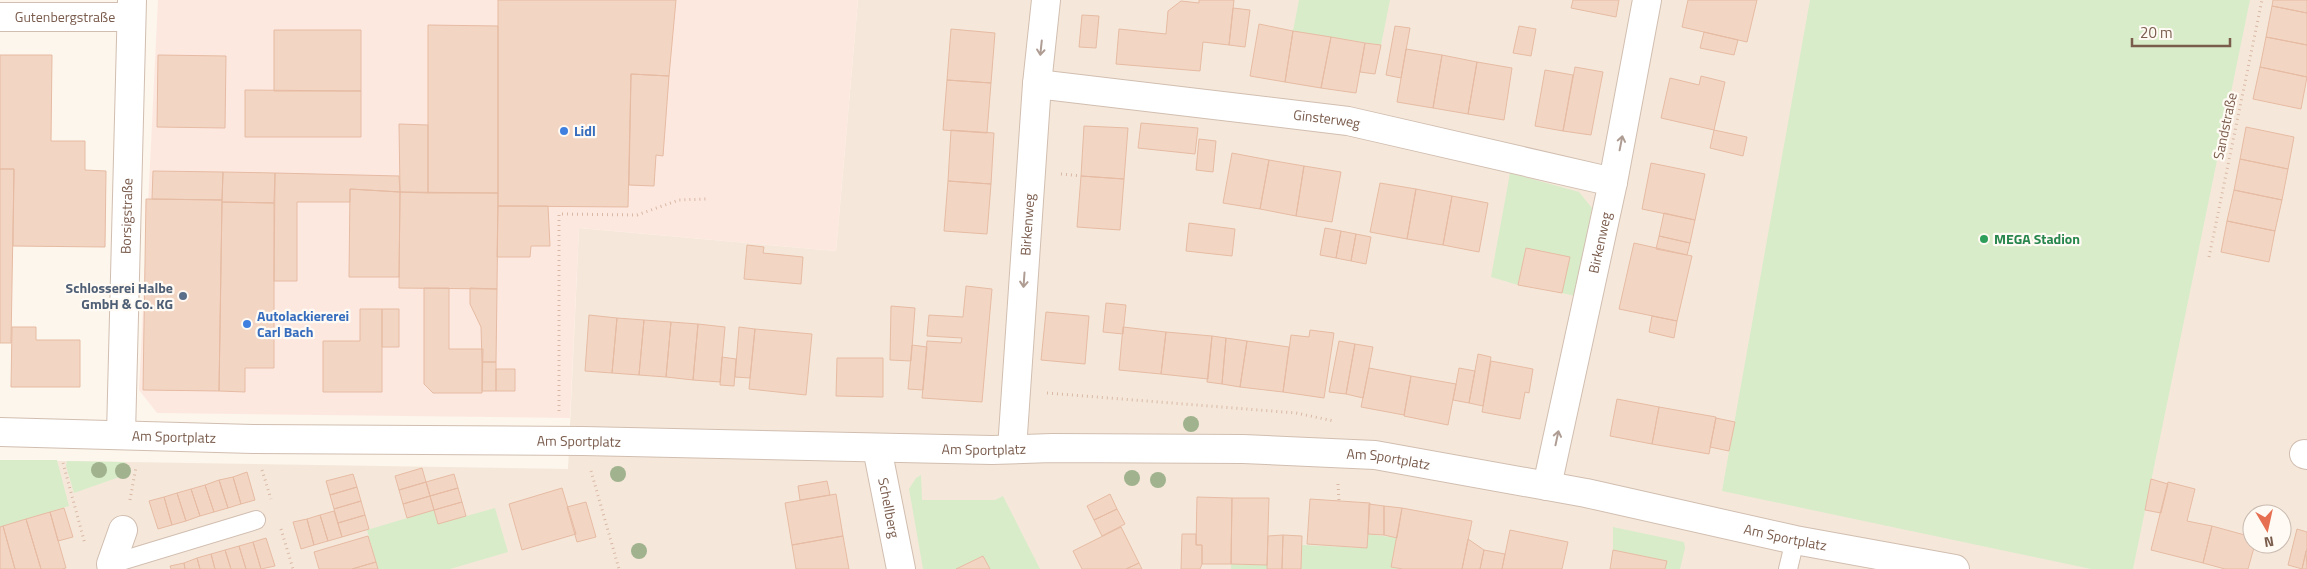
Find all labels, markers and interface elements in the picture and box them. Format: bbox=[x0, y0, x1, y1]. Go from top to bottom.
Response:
street label: Gutenbergstraße bbox=[15, 6, 115, 27]
scale bar bbox=[2132, 15, 2230, 47]
text: 20 m bbox=[2140, 21, 2173, 44]
one-way arrow bbox=[1036, 40, 1046, 56]
street label: Sandstraße bbox=[2207, 90, 2242, 161]
street label: Ginsterweg bbox=[1292, 104, 1363, 134]
place label: Lidl bbox=[574, 120, 596, 141]
marker: Lidl bbox=[558, 125, 570, 137]
one-way arrow bbox=[1616, 135, 1626, 151]
street label: Borsigstraße bbox=[115, 178, 137, 254]
street label: Birkenweg bbox=[1014, 193, 1039, 256]
street label: Birkenweg bbox=[1582, 210, 1616, 275]
place label: MEGA Stadion bbox=[1994, 228, 2080, 249]
marker: MEGA Stadion bbox=[1978, 233, 1990, 245]
one-way arrow bbox=[1019, 272, 1028, 288]
place label: Schlosserei Halbe GmbH & Co. KG bbox=[66, 277, 173, 314]
marker: Schlosserei Halbe GmbH & Co. KG bbox=[177, 290, 189, 302]
place label: Autolackiererei Carl Bach bbox=[257, 305, 349, 342]
marker: Autolackiererei Carl Bach bbox=[241, 318, 253, 330]
street label: Am Sportplatz bbox=[132, 425, 216, 448]
street label: Am Sportplatz bbox=[537, 430, 621, 452]
one-way arrow bbox=[1553, 431, 1562, 447]
street label: Am Sportplatz bbox=[941, 438, 1026, 460]
street label: Am Sportplatz bbox=[1346, 443, 1432, 475]
street label: Schellberg bbox=[873, 476, 906, 540]
north arrow bbox=[2242, 504, 2292, 554]
street label: Am Sportplatz bbox=[1742, 518, 1829, 556]
text: N bbox=[2263, 531, 2276, 553]

